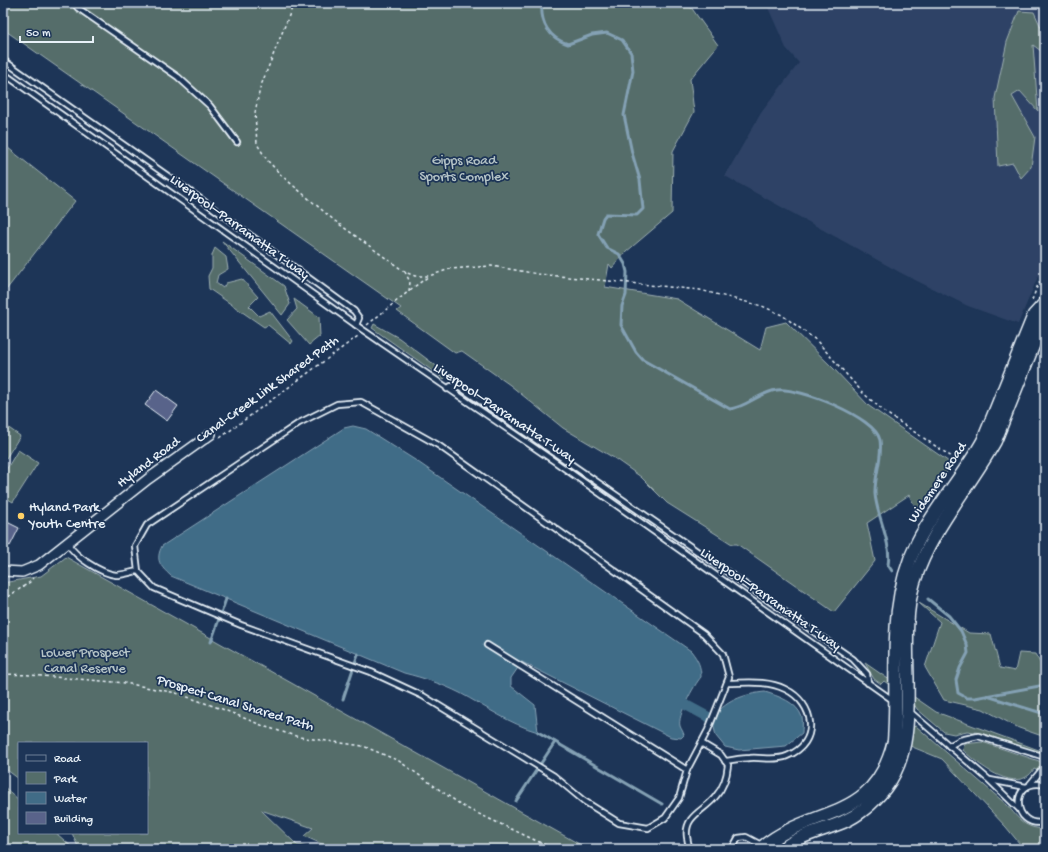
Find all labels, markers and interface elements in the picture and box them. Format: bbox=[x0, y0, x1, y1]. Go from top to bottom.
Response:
scale bar bbox=[20, 18, 93, 44]
text: 50 m bbox=[26, 27, 51, 41]
park label: Gipps Road Sports Complex bbox=[419, 153, 509, 186]
street label: Liverpool–Parramatta T-way bbox=[166, 172, 312, 284]
street label: Canal-Creek Link Shared Path bbox=[193, 332, 343, 448]
street label: Liverpool–Parramatta T-way bbox=[429, 360, 579, 468]
street label: Hyland Road bbox=[114, 433, 185, 492]
street label: Widemere Road bbox=[905, 438, 972, 527]
place label: Hyland Park Youth Centre bbox=[27, 500, 106, 533]
marker: Hyland Park Youth Centre bbox=[16, 511, 26, 521]
street label: Liverpool–Parramatta T-way bbox=[696, 545, 844, 655]
park label: Lower Prospect Canal Reserve bbox=[41, 645, 130, 678]
street label: Prospect Canal Shared Path bbox=[153, 672, 316, 736]
legend bbox=[18, 742, 148, 834]
text: Road bbox=[54, 753, 81, 767]
text: Park bbox=[53, 773, 79, 787]
text: Water bbox=[54, 793, 88, 807]
text: Building bbox=[53, 813, 93, 827]

